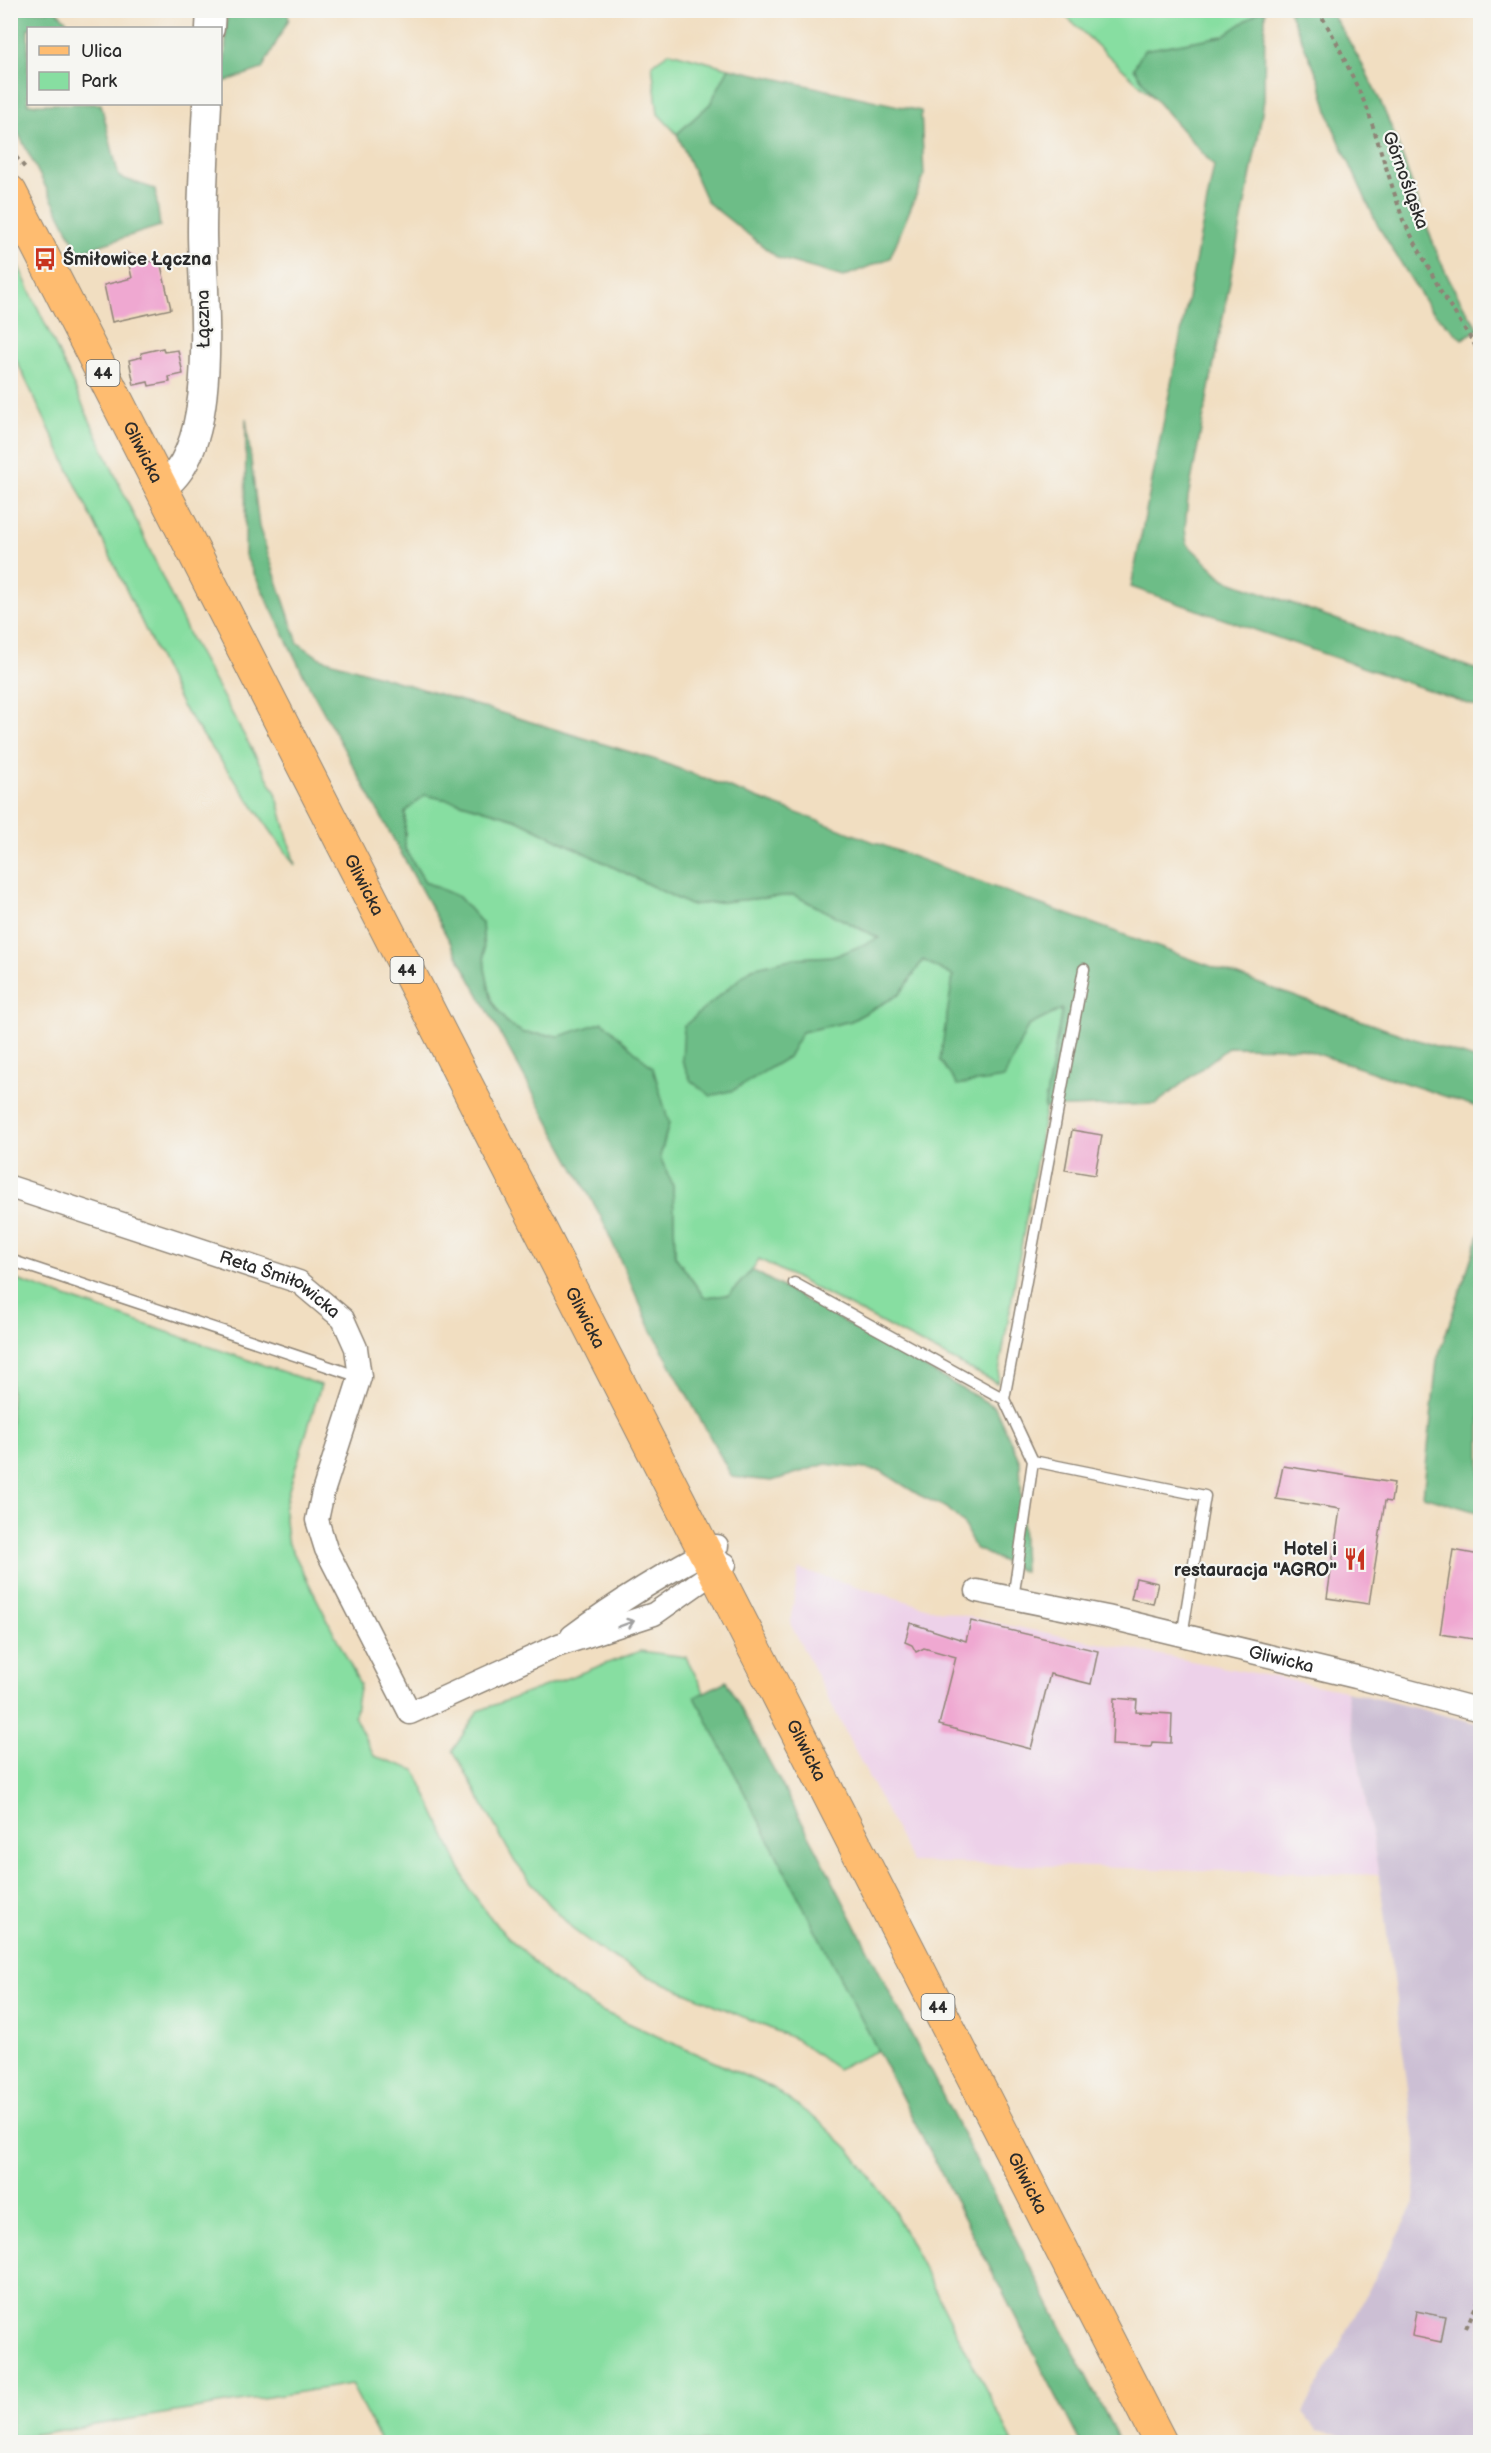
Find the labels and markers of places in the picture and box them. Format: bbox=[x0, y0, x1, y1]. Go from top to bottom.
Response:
bus stop icon: Śmiłowice Łączna bbox=[32, 246, 58, 272]
place label: Śmiłowice Łączna bbox=[63, 246, 211, 271]
place label: Hotel i restauracja "AGRO" bbox=[1174, 1539, 1337, 1581]
restaurant icon: Hotel i restauracja "AGRO" bbox=[1342, 1546, 1368, 1572]

